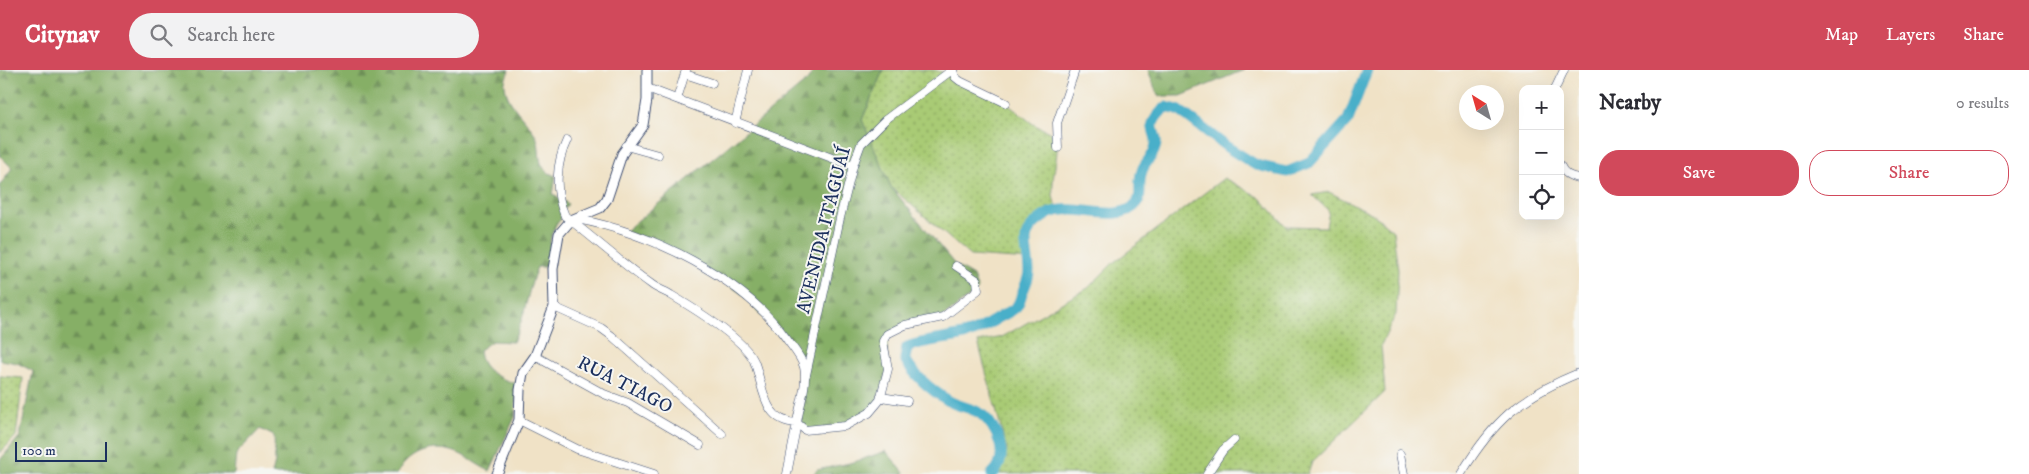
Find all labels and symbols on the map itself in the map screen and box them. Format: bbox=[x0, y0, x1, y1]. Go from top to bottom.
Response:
north arrow bbox=[1459, 85, 1504, 130]
street label: AVENIDA ITAGUAÍ bbox=[790, 142, 856, 316]
street label: RUA TIAGO bbox=[574, 351, 676, 419]
scale bar bbox=[15, 439, 108, 462]

